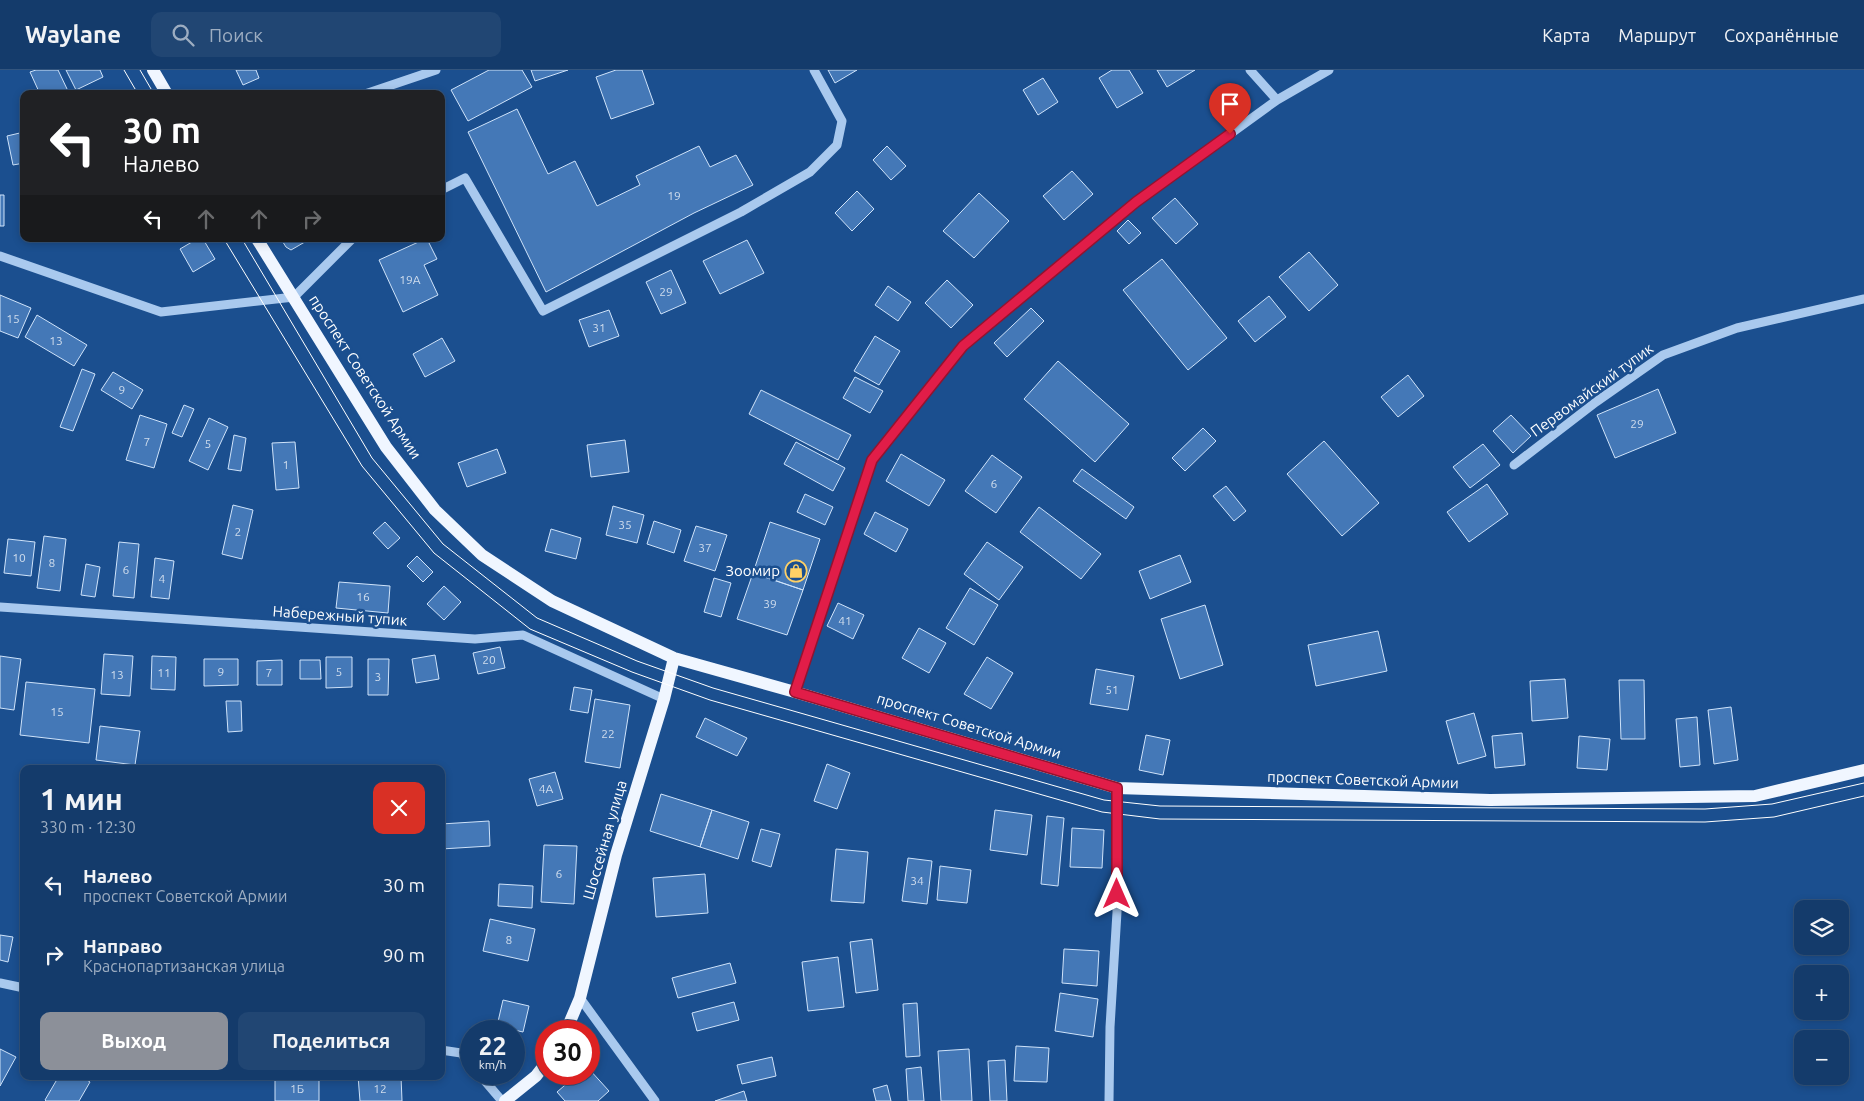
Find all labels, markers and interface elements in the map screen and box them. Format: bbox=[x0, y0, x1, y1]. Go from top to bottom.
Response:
search box bbox=[151, 12, 501, 57]
text: Waylane bbox=[25, 21, 121, 48]
icon: search bbox=[169, 21, 197, 49]
text: Поиск bbox=[209, 24, 263, 46]
text: Карта bbox=[1542, 25, 1590, 45]
text: Маршрут bbox=[1618, 25, 1696, 45]
text: Сохранённые bbox=[1724, 25, 1839, 45]
pin bbox=[1209, 83, 1251, 134]
icon: arrive bbox=[1216, 90, 1244, 118]
icon: left bbox=[40, 110, 105, 175]
text: 30 m bbox=[123, 110, 201, 150]
text: Налево bbox=[123, 151, 200, 176]
house number: 19 bbox=[667, 189, 681, 202]
icon: left bbox=[139, 205, 167, 233]
icon: ahead bbox=[192, 205, 220, 233]
icon: ahead bbox=[245, 205, 273, 233]
icon: right bbox=[298, 205, 326, 233]
house number: 19А bbox=[399, 273, 421, 286]
house number: 29 bbox=[659, 285, 673, 298]
street label: проспект Советской Армии bbox=[306, 292, 425, 462]
house number: 15 bbox=[6, 312, 20, 325]
house number: 31 bbox=[592, 321, 606, 334]
house number: 13 bbox=[49, 334, 63, 347]
street label: Первомайский тупик bbox=[1527, 339, 1656, 440]
house number: 9 bbox=[119, 383, 125, 396]
house number: 29 bbox=[1630, 417, 1644, 430]
house number: 7 bbox=[144, 435, 150, 448]
house number: 5 bbox=[205, 437, 211, 450]
house number: 1 bbox=[283, 458, 289, 471]
house number: 6 bbox=[991, 477, 998, 490]
house number: 35 bbox=[618, 518, 632, 531]
house number: 2 bbox=[235, 525, 241, 538]
house number: 37 bbox=[698, 541, 712, 554]
house number: 10 bbox=[12, 551, 26, 564]
house number: 8 bbox=[49, 556, 56, 569]
shop icon: Зоомир bbox=[784, 559, 808, 583]
place label: Зоомир bbox=[725, 562, 780, 579]
house number: 6 bbox=[123, 563, 130, 576]
house number: 4 bbox=[159, 572, 166, 585]
house number: 16 bbox=[356, 590, 370, 603]
house number: 39 bbox=[763, 597, 777, 610]
street label: Набережный тупик bbox=[272, 602, 408, 629]
house number: 41 bbox=[838, 614, 852, 627]
house number: 20 bbox=[482, 653, 496, 666]
house number: 9 bbox=[218, 665, 224, 678]
house number: 5 bbox=[336, 665, 342, 678]
house number: 11 bbox=[157, 666, 171, 679]
house number: 7 bbox=[266, 666, 272, 679]
house number: 13 bbox=[110, 668, 124, 681]
house number: 3 bbox=[375, 670, 381, 683]
house number: 51 bbox=[1105, 683, 1119, 696]
street label: проспект Советской Армии bbox=[875, 689, 1063, 762]
house number: 15 bbox=[50, 705, 64, 718]
house number: 22 bbox=[601, 727, 615, 740]
street label: проспект Советской Армии bbox=[1267, 768, 1459, 791]
street label: Шоссейная улица bbox=[579, 778, 630, 902]
text: 1 мин bbox=[40, 782, 123, 816]
button: close bbox=[373, 782, 425, 834]
house number: 4А bbox=[539, 782, 553, 795]
text: 330 m · 12:30 bbox=[40, 818, 136, 836]
text: Налево bbox=[83, 865, 152, 887]
house number: 6 bbox=[556, 867, 563, 880]
position arrow bbox=[1090, 867, 1142, 919]
icon: left bbox=[40, 871, 68, 899]
text: 30 m bbox=[383, 874, 425, 896]
house number: 34 bbox=[910, 874, 924, 887]
text: проспект Советской Армии bbox=[83, 887, 288, 905]
map controls bbox=[1794, 900, 1849, 1085]
button: layers bbox=[1794, 900, 1849, 955]
house number: 8 bbox=[506, 933, 513, 946]
text: Направо bbox=[83, 935, 163, 957]
icon: right bbox=[40, 941, 68, 969]
text: 90 m bbox=[383, 944, 425, 966]
text: Краснопартизанская улица bbox=[83, 957, 285, 975]
button: + bbox=[1794, 965, 1849, 1020]
button: Выход bbox=[40, 1012, 228, 1070]
button: Поделиться bbox=[238, 1012, 425, 1070]
speed limit sign: 30 bbox=[535, 1020, 600, 1085]
button: − bbox=[1794, 1030, 1849, 1085]
text: 22 bbox=[478, 1032, 507, 1060]
text: km/h bbox=[479, 1058, 506, 1071]
house number: 1Б bbox=[290, 1082, 304, 1095]
house number: 12 bbox=[373, 1082, 387, 1095]

